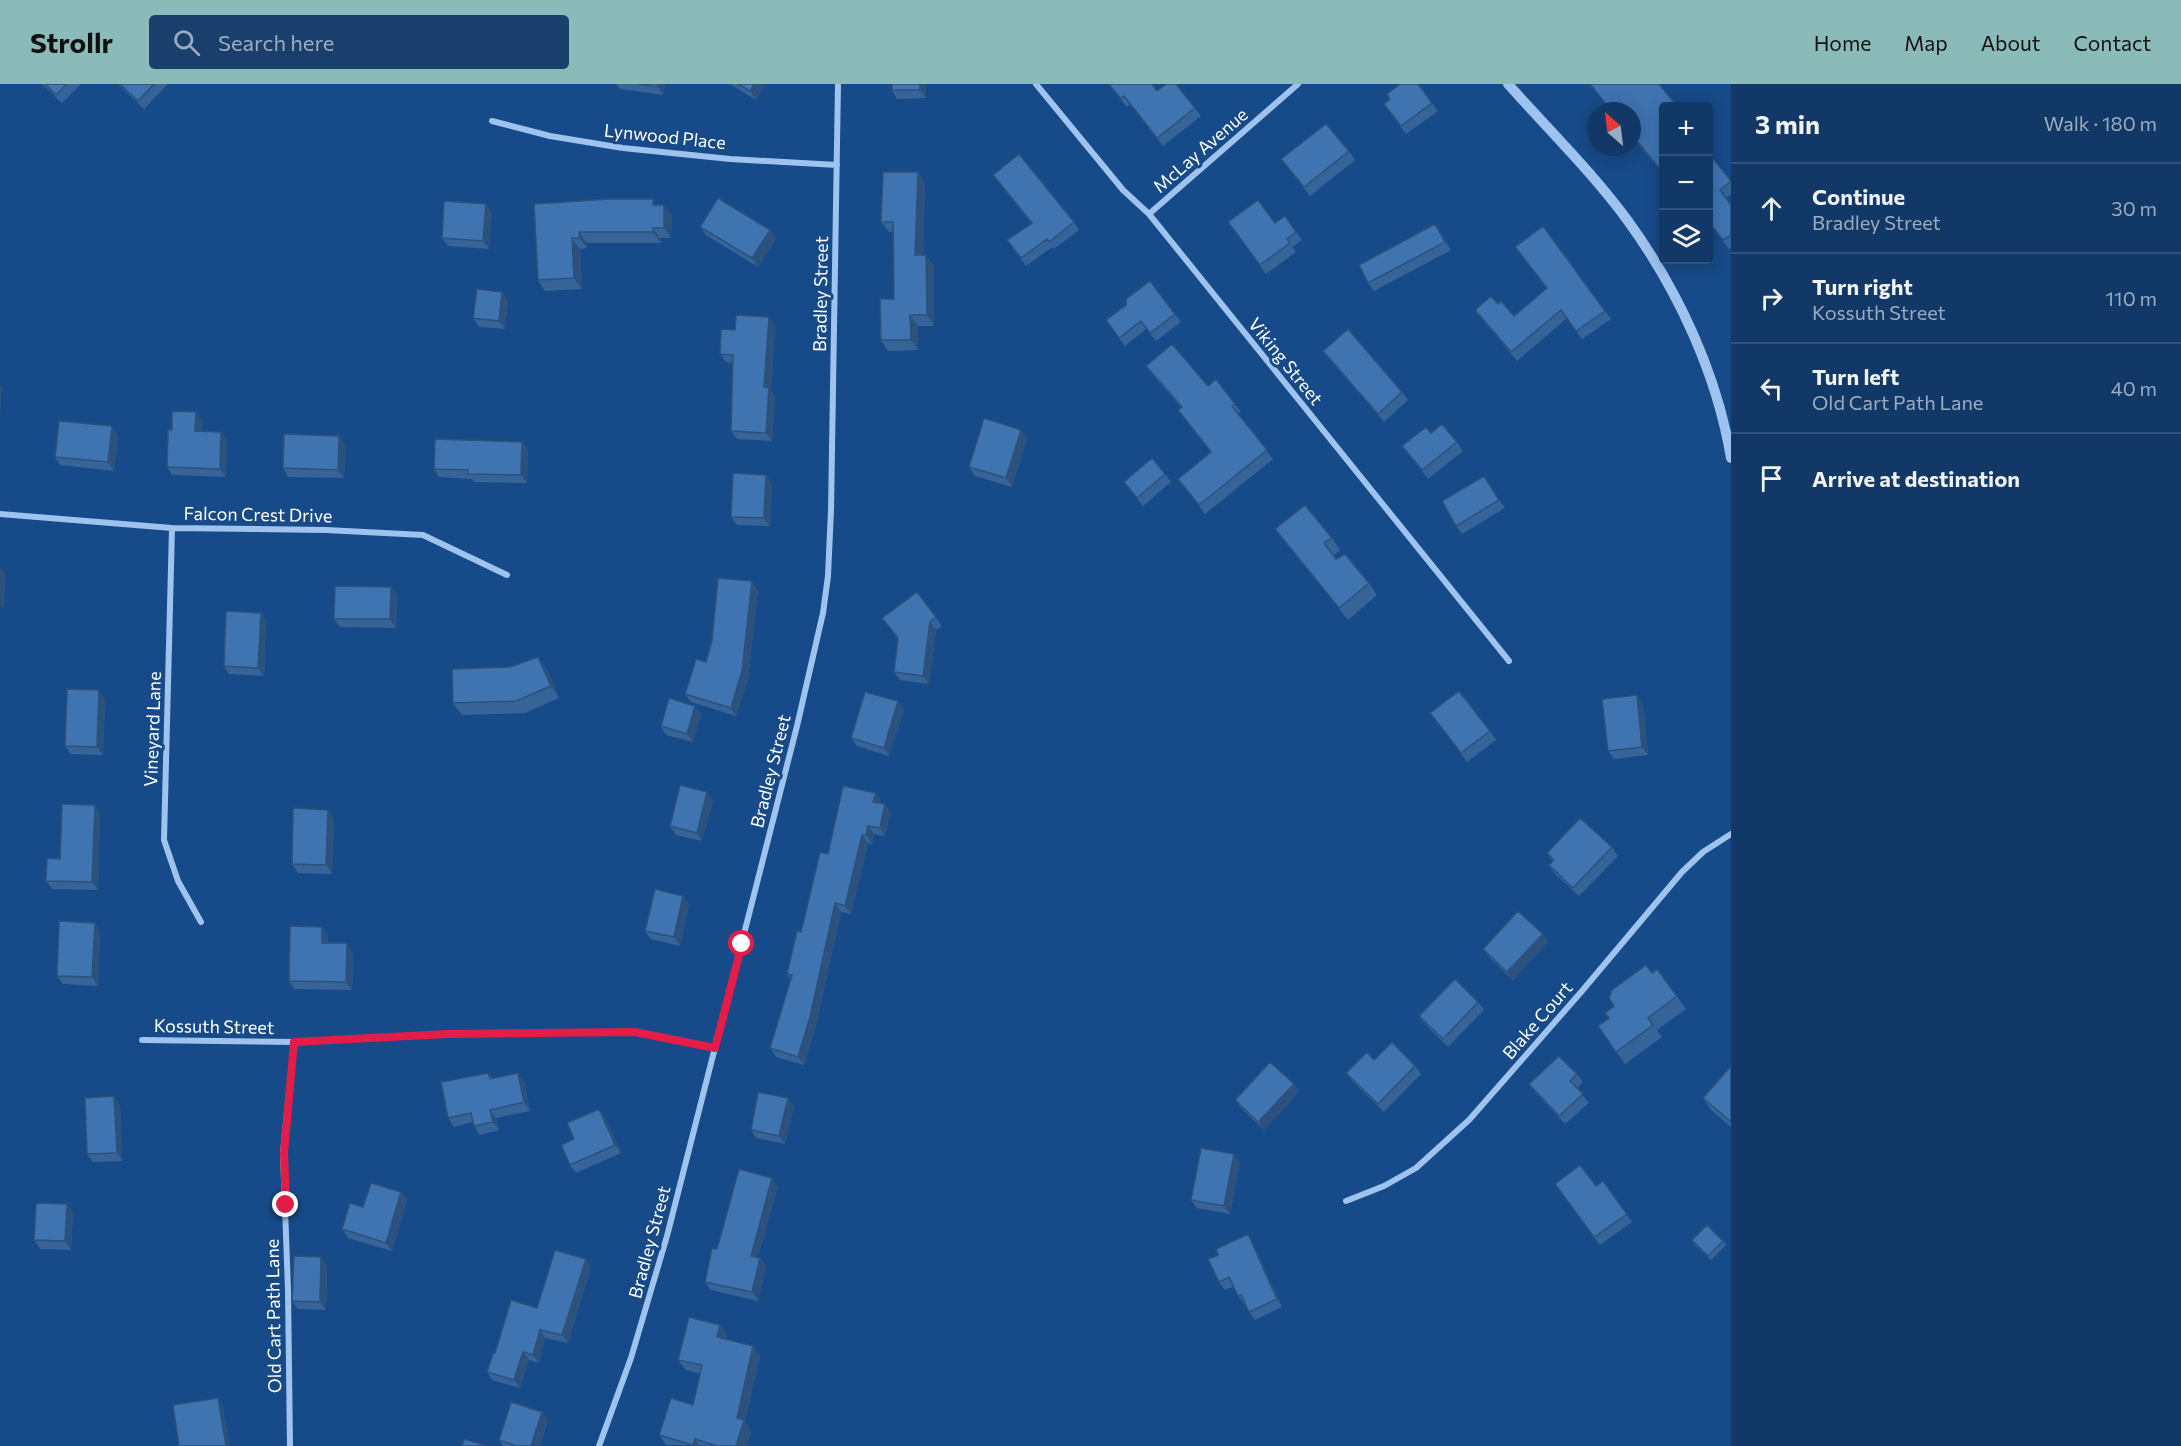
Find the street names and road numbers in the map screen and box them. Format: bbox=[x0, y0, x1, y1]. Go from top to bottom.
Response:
street label: McLay Avenue bbox=[1148, 103, 1252, 197]
street label: Lynwood Place bbox=[603, 119, 727, 153]
street label: Bradley Street bbox=[808, 236, 832, 352]
street label: Viking Street bbox=[1244, 313, 1328, 409]
street label: Falcon Crest Drive bbox=[184, 502, 332, 526]
street label: Vineyard Lane bbox=[139, 671, 165, 787]
street label: Bradley Street bbox=[745, 712, 795, 830]
street label: Blake Court bbox=[1497, 977, 1577, 1063]
street label: Kossuth Street bbox=[154, 1014, 274, 1038]
street label: Bradley Street bbox=[623, 1183, 675, 1301]
street label: Old Cart Path Lane bbox=[261, 1239, 285, 1393]

